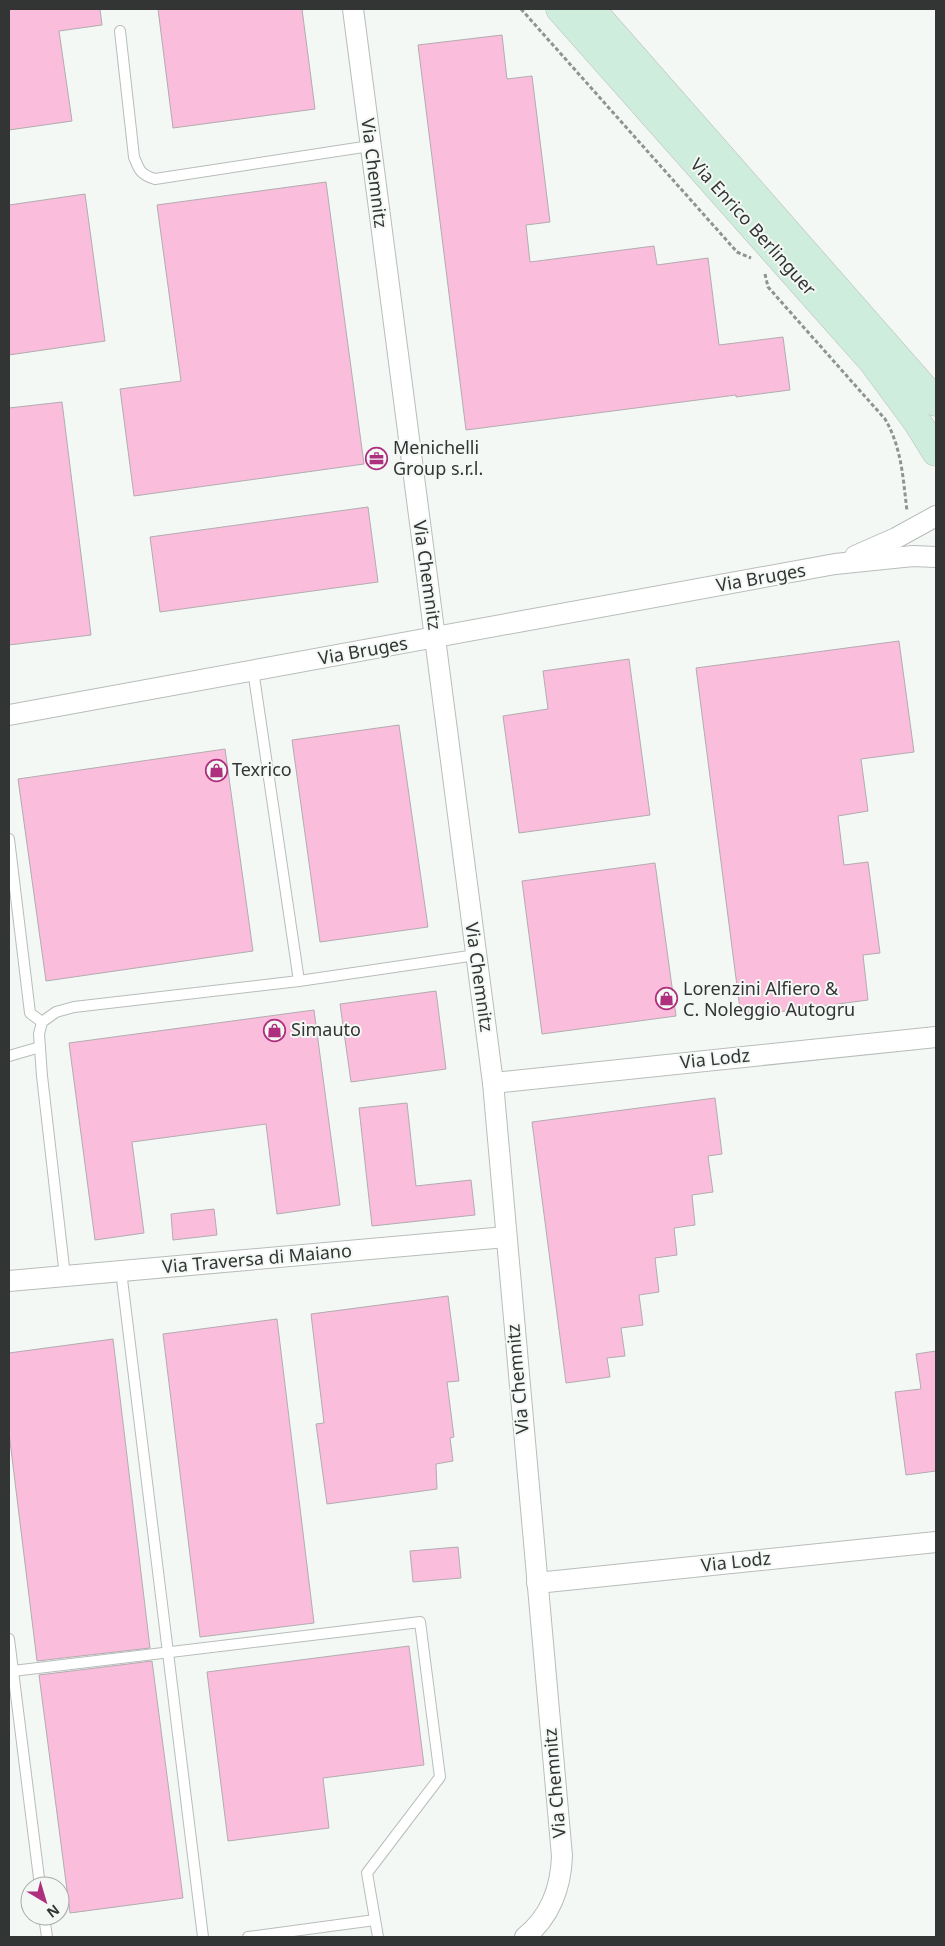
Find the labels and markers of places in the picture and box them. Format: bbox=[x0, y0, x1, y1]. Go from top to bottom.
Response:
place label: Menichelli Group s.r.l. bbox=[393, 435, 483, 480]
office icon: Menichelli Group s.r.l. bbox=[365, 446, 389, 470]
place label: Texrico bbox=[232, 757, 292, 781]
shop icon: Texrico bbox=[204, 758, 228, 782]
place label: Lorenzini Alfiero & C. Noleggio Autogru bbox=[683, 976, 855, 1021]
shop icon: Lorenzini Alfiero & C. Noleggio Autogru bbox=[655, 987, 679, 1011]
place label: Simauto bbox=[291, 1017, 361, 1041]
shop icon: Simauto bbox=[263, 1018, 287, 1042]

